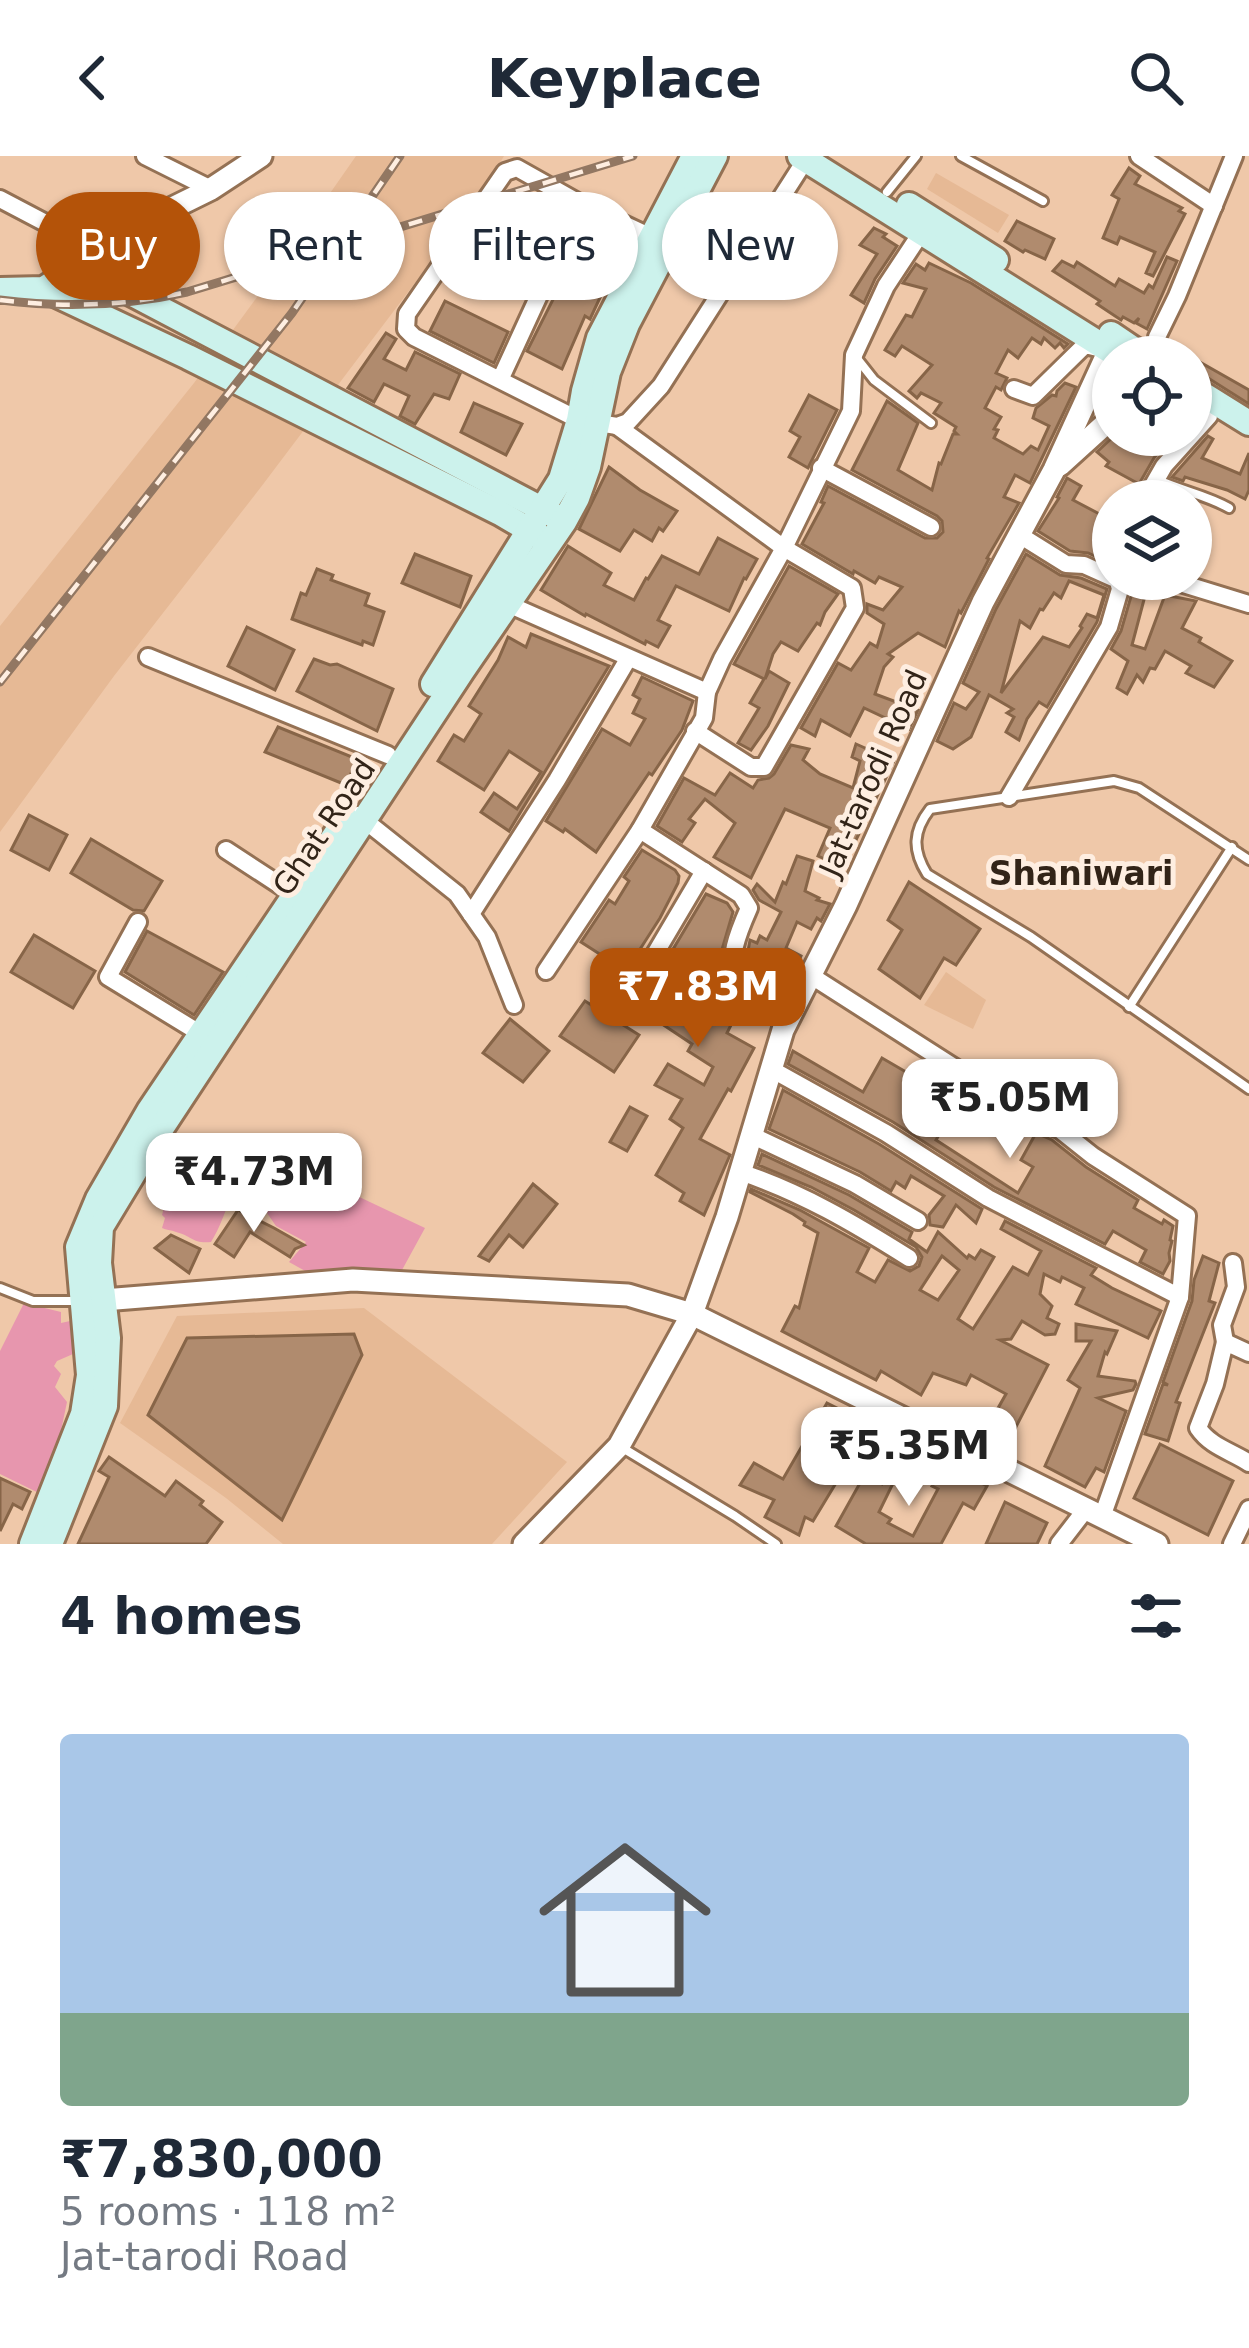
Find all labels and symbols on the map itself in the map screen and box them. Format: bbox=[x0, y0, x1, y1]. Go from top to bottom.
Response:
street label: Jat-tarodi Road bbox=[811, 664, 934, 883]
street label: Ghat Road bbox=[266, 752, 382, 902]
district label: Shaniwari bbox=[989, 854, 1173, 893]
pin: ₹7.83M bbox=[600, 948, 796, 1050]
pin: ₹5.05M bbox=[912, 1059, 1108, 1161]
pin: ₹4.73M bbox=[156, 1133, 352, 1235]
pin: ₹5.35M bbox=[811, 1407, 1007, 1509]

